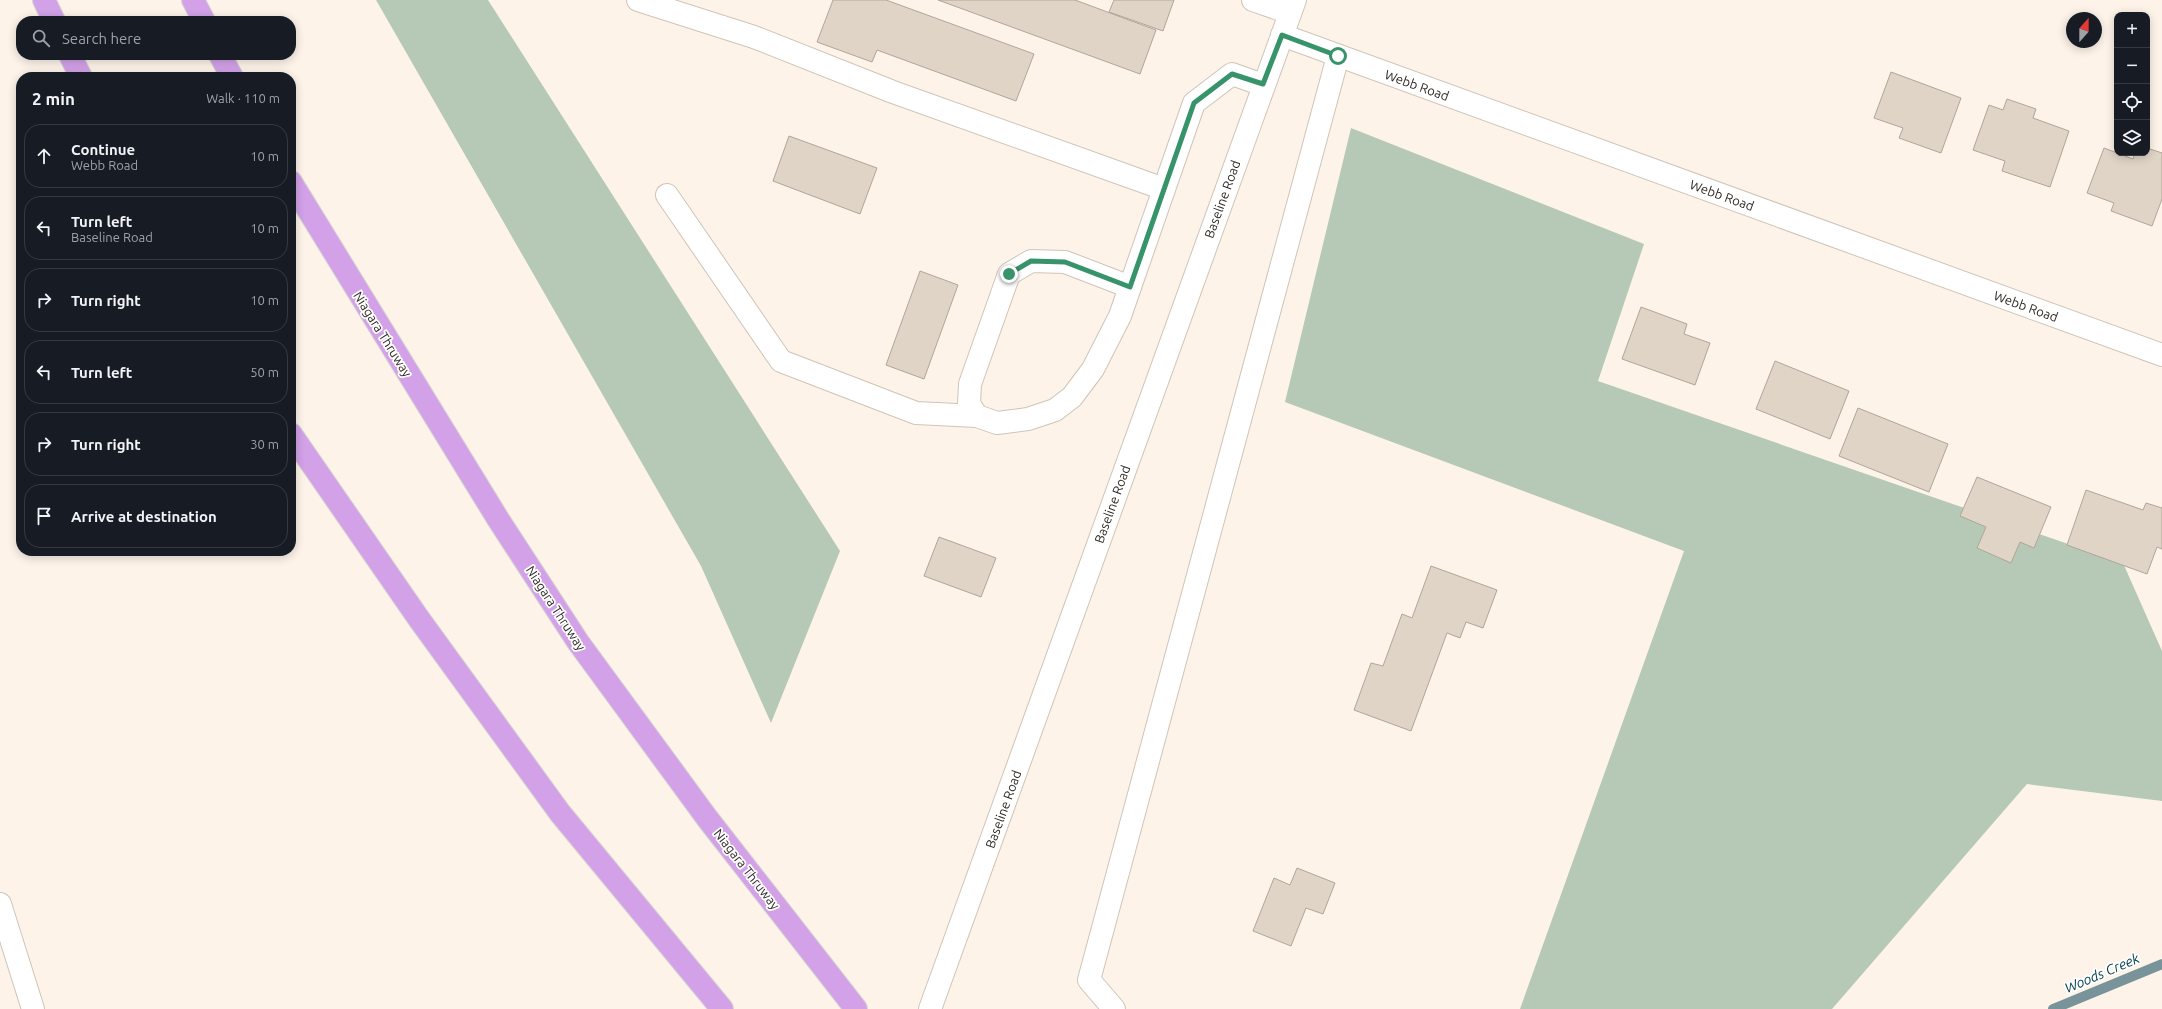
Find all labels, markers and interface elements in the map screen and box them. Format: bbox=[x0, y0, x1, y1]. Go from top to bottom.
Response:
north arrow bbox=[2066, 12, 2102, 48]
map controls bbox=[2114, 12, 2150, 156]
button: + bbox=[2114, 12, 2150, 48]
search box bbox=[16, 16, 296, 60]
icon: search bbox=[30, 27, 52, 49]
text: Search here bbox=[62, 30, 141, 47]
route start bbox=[1329, 47, 1347, 65]
button: − bbox=[2114, 48, 2150, 84]
street label: Webb Road bbox=[1383, 67, 1451, 103]
button: locate bbox=[2114, 84, 2150, 120]
text: 2 min bbox=[32, 89, 75, 108]
text: Walk · 110 m bbox=[206, 91, 280, 105]
button: layers bbox=[2114, 120, 2150, 156]
text: Continue bbox=[71, 141, 135, 158]
icon: ahead bbox=[33, 145, 55, 167]
text: 10 m bbox=[250, 149, 279, 163]
text: Webb Road bbox=[71, 158, 138, 172]
street label: Baseline Road bbox=[1201, 158, 1243, 240]
street label: Webb Road bbox=[1688, 177, 1756, 213]
text: Turn left bbox=[71, 213, 132, 230]
icon: left bbox=[33, 217, 55, 239]
text: 10 m bbox=[250, 221, 279, 235]
text: Baseline Road bbox=[71, 230, 153, 244]
route end bbox=[1000, 265, 1018, 283]
street label: Webb Road bbox=[1992, 288, 2060, 324]
icon: right bbox=[33, 289, 55, 311]
street label: Niagara Thruway bbox=[351, 289, 415, 379]
text: Turn right bbox=[71, 292, 141, 309]
text: 10 m bbox=[250, 293, 279, 307]
icon: left bbox=[33, 361, 55, 383]
text: Turn left bbox=[71, 364, 132, 381]
text: 50 m bbox=[250, 365, 279, 379]
icon: right bbox=[33, 433, 55, 455]
text: Turn right bbox=[71, 436, 141, 453]
text: 30 m bbox=[250, 437, 279, 451]
street label: Baseline Road bbox=[1091, 463, 1133, 545]
icon: arrive bbox=[33, 505, 55, 527]
text: Arrive at destination bbox=[71, 508, 217, 525]
street label: Niagara Thruway bbox=[523, 563, 589, 653]
street label: Baseline Road bbox=[982, 768, 1024, 850]
street label: Niagara Thruway bbox=[711, 826, 783, 912]
water label: Woods Creek bbox=[2062, 950, 2143, 996]

